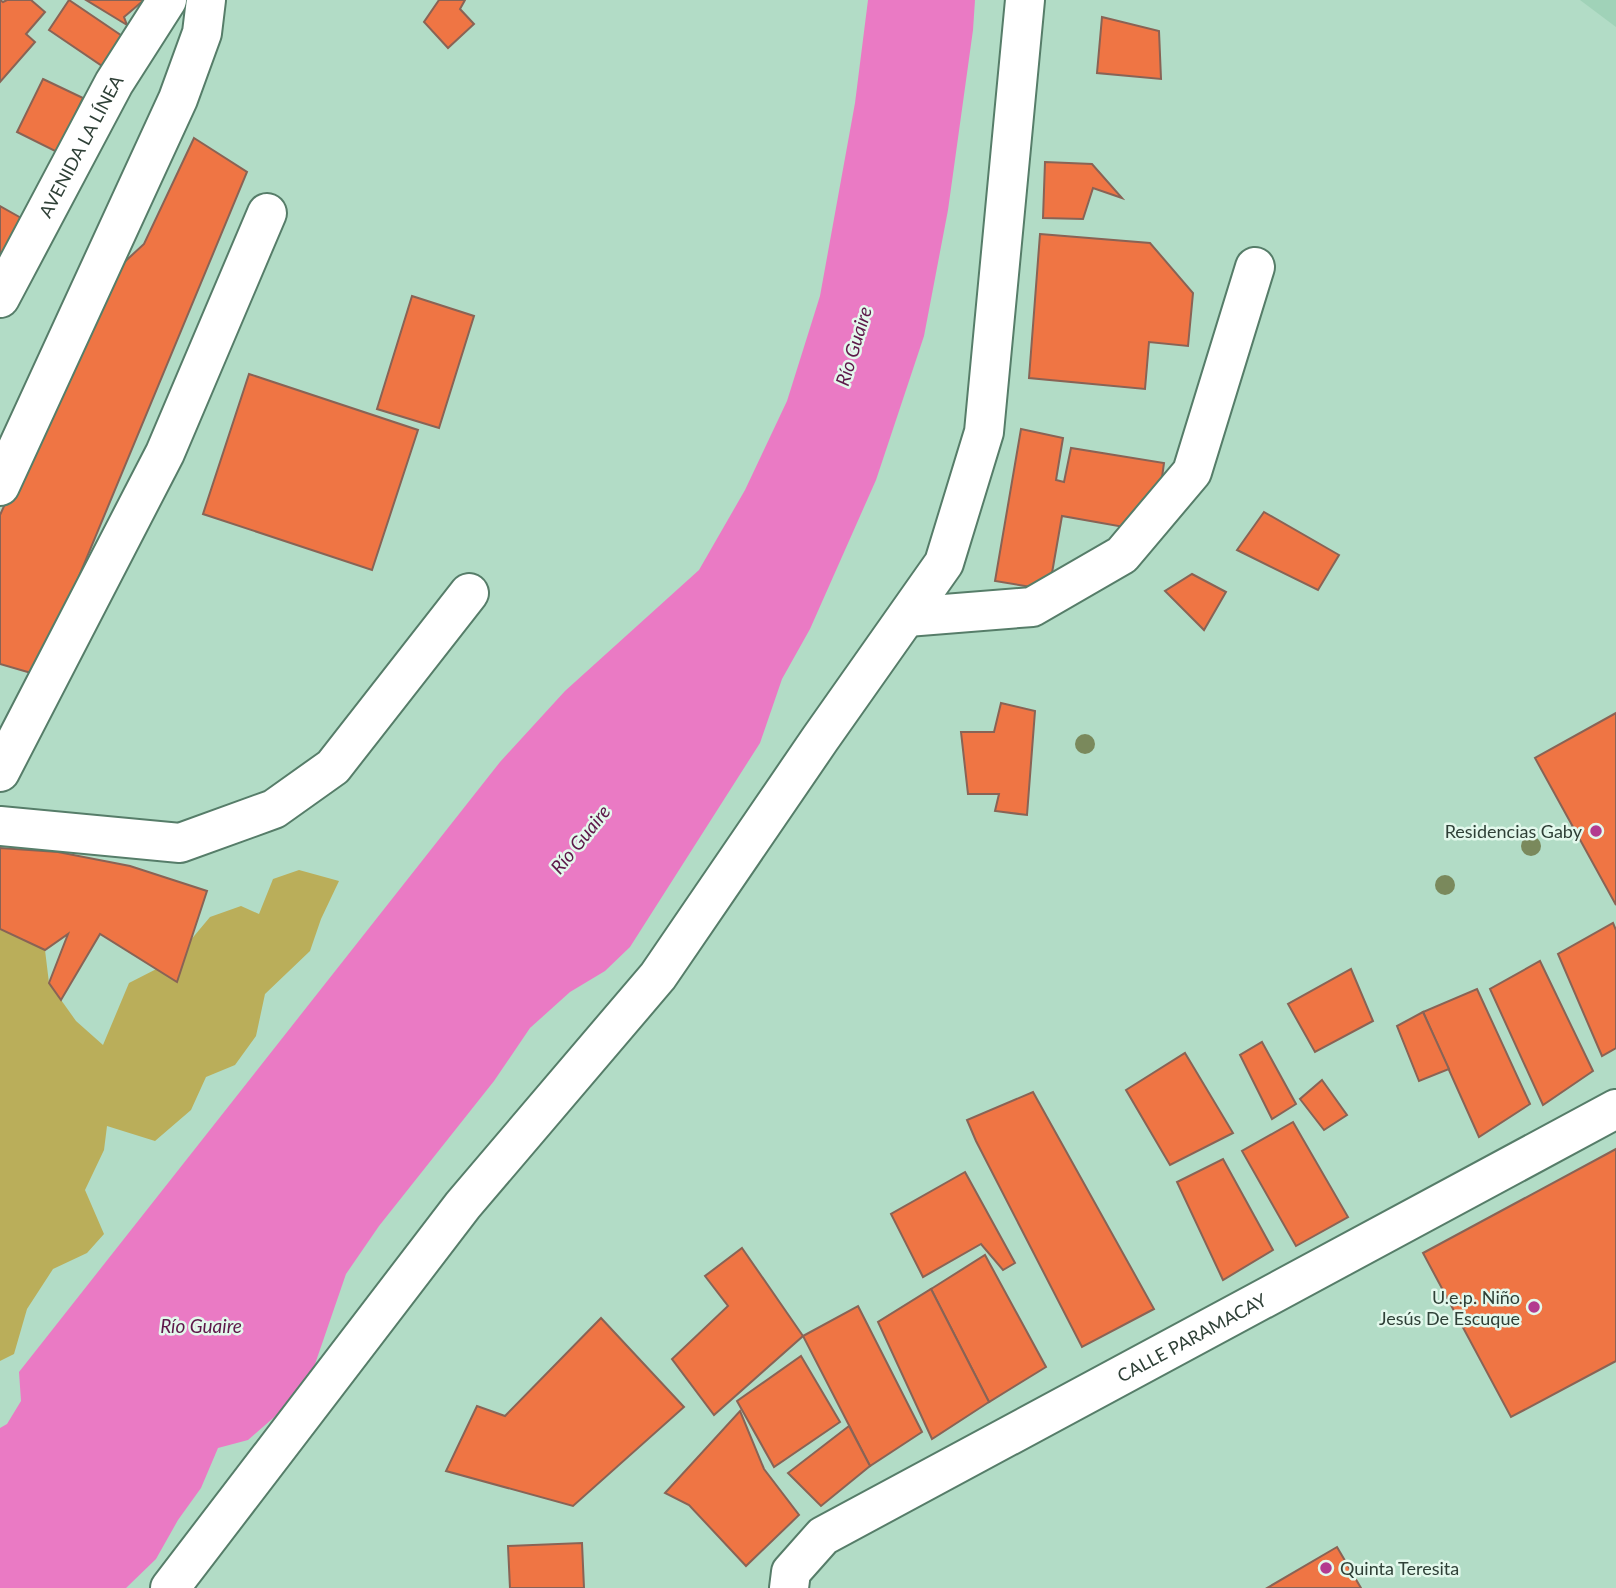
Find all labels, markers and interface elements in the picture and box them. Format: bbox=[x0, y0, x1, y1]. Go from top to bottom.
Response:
street label: AVENIDA LA LÍNEA bbox=[34, 70, 128, 221]
water label: Río Guaire bbox=[830, 304, 876, 388]
water label: Río Guaire bbox=[545, 800, 615, 878]
place label: Residencias Gaby bbox=[1445, 820, 1583, 842]
marker: Residencias Gaby bbox=[1588, 823, 1604, 839]
place label: U.e.p. Niño Jesús De Escuque bbox=[1379, 1286, 1520, 1329]
street label: CALLE PARAMACAY bbox=[1113, 1288, 1271, 1387]
marker: U.e.p. Niño Jesús De Escuque bbox=[1526, 1299, 1542, 1315]
water label: Río Guaire bbox=[160, 1314, 242, 1337]
place label: Quinta Teresita bbox=[1340, 1557, 1459, 1579]
marker: Quinta Teresita bbox=[1318, 1560, 1334, 1576]

